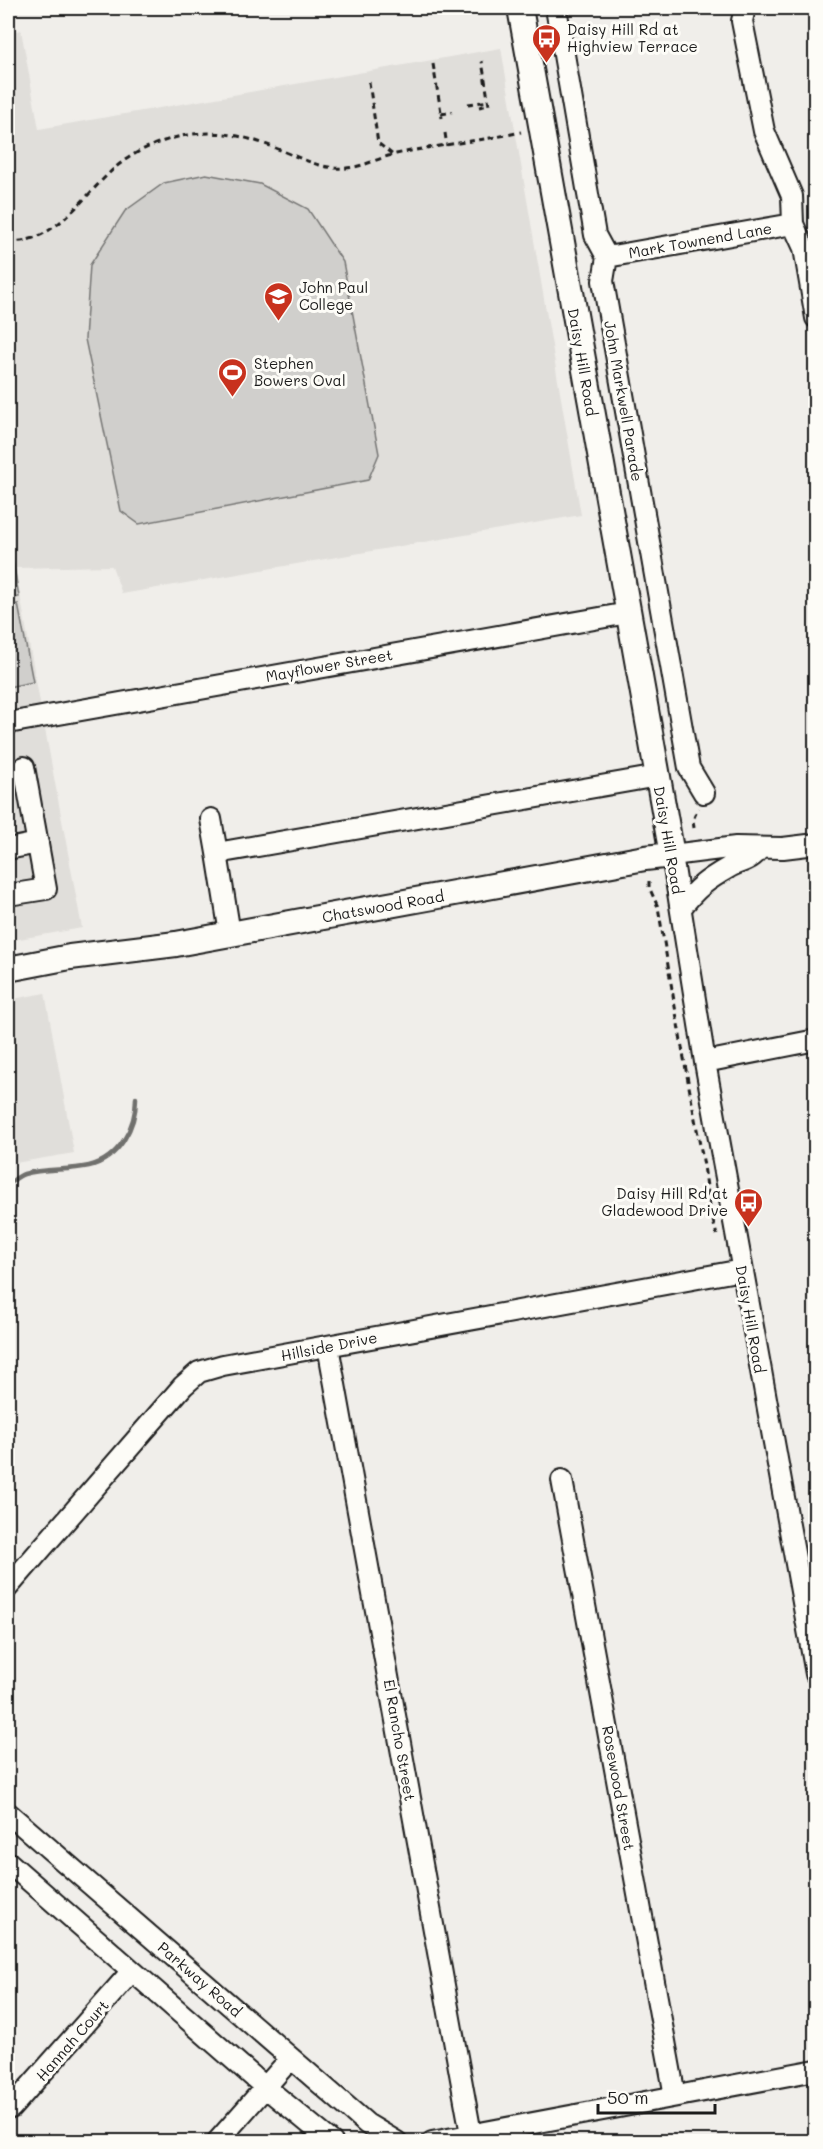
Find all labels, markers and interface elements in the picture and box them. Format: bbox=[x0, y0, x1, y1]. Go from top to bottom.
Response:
place label: Daisy Hill Rd at Highview Terrace bbox=[567, 19, 698, 56]
bus stop icon: Daisy Hill Rd at Highview Terrace bbox=[530, 22, 562, 64]
street label: Mark Townend Lane bbox=[627, 218, 773, 262]
place label: John Paul College bbox=[299, 277, 368, 314]
school or university icon: John Paul College bbox=[262, 280, 294, 322]
street label: Daisy Hill Road bbox=[564, 307, 602, 417]
street label: John Markwell Parade bbox=[600, 319, 648, 483]
place label: Stephen Bowers Oval bbox=[254, 353, 346, 390]
sports icon: Stephen Bowers Oval bbox=[217, 356, 249, 398]
street label: Mayflower Street bbox=[264, 644, 394, 686]
street label: Daisy Hill Road bbox=[650, 785, 688, 895]
street label: Chatswood Road bbox=[320, 885, 446, 927]
place label: Daisy Hill Rd at Gladewood Drive bbox=[602, 1183, 728, 1220]
bus stop icon: Daisy Hill Rd at Gladewood Drive bbox=[733, 1186, 765, 1228]
street label: Daisy Hill Road bbox=[732, 1264, 770, 1374]
street label: Hillside Drive bbox=[279, 1327, 379, 1365]
street label: El Rancho Street bbox=[379, 1678, 421, 1802]
street label: Rosewood Street bbox=[598, 1724, 640, 1852]
street label: Parkway Road bbox=[154, 1937, 246, 2021]
street label: Hannah Court bbox=[31, 1995, 113, 2085]
scale bar bbox=[598, 2077, 715, 2115]
text: 50 m bbox=[607, 2085, 649, 2109]

